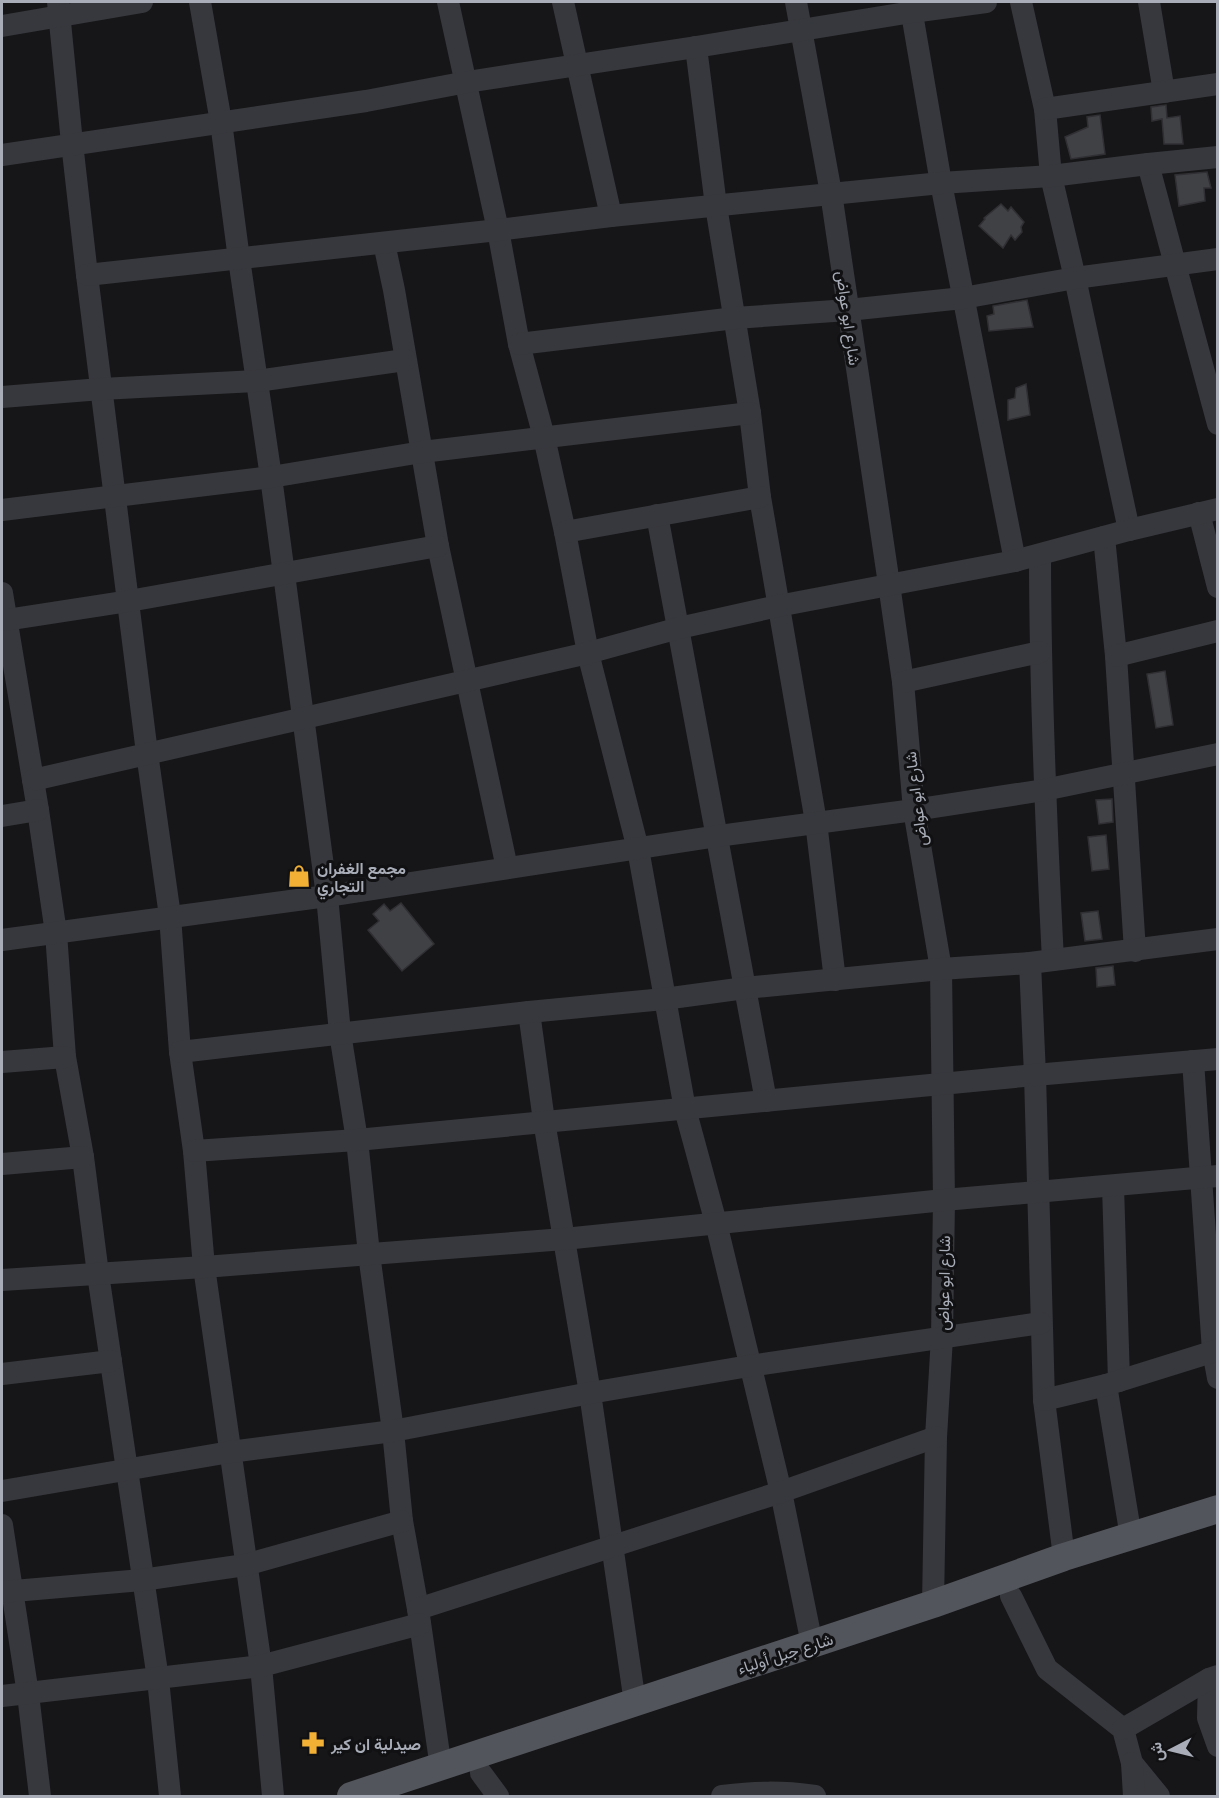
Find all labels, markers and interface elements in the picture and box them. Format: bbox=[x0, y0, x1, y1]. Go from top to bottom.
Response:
street label: شارع ابو عواض bbox=[830, 270, 865, 367]
street label: شارع ابو عواض bbox=[900, 750, 933, 847]
place label: مجمع الغفران التجاري bbox=[317, 858, 406, 900]
shop icon: مجمع الغفران التجاري bbox=[286, 863, 312, 889]
street label: شارع ابو عواض bbox=[933, 1235, 956, 1331]
street label: شارع جبل أولياء bbox=[735, 1629, 836, 1680]
north arrow bbox=[1141, 1720, 1201, 1780]
pharmacy icon: صيدلية ان كير bbox=[300, 1730, 326, 1756]
place label: صيدلية ان كير bbox=[330, 1734, 421, 1755]
text: ش bbox=[1145, 1741, 1167, 1763]

